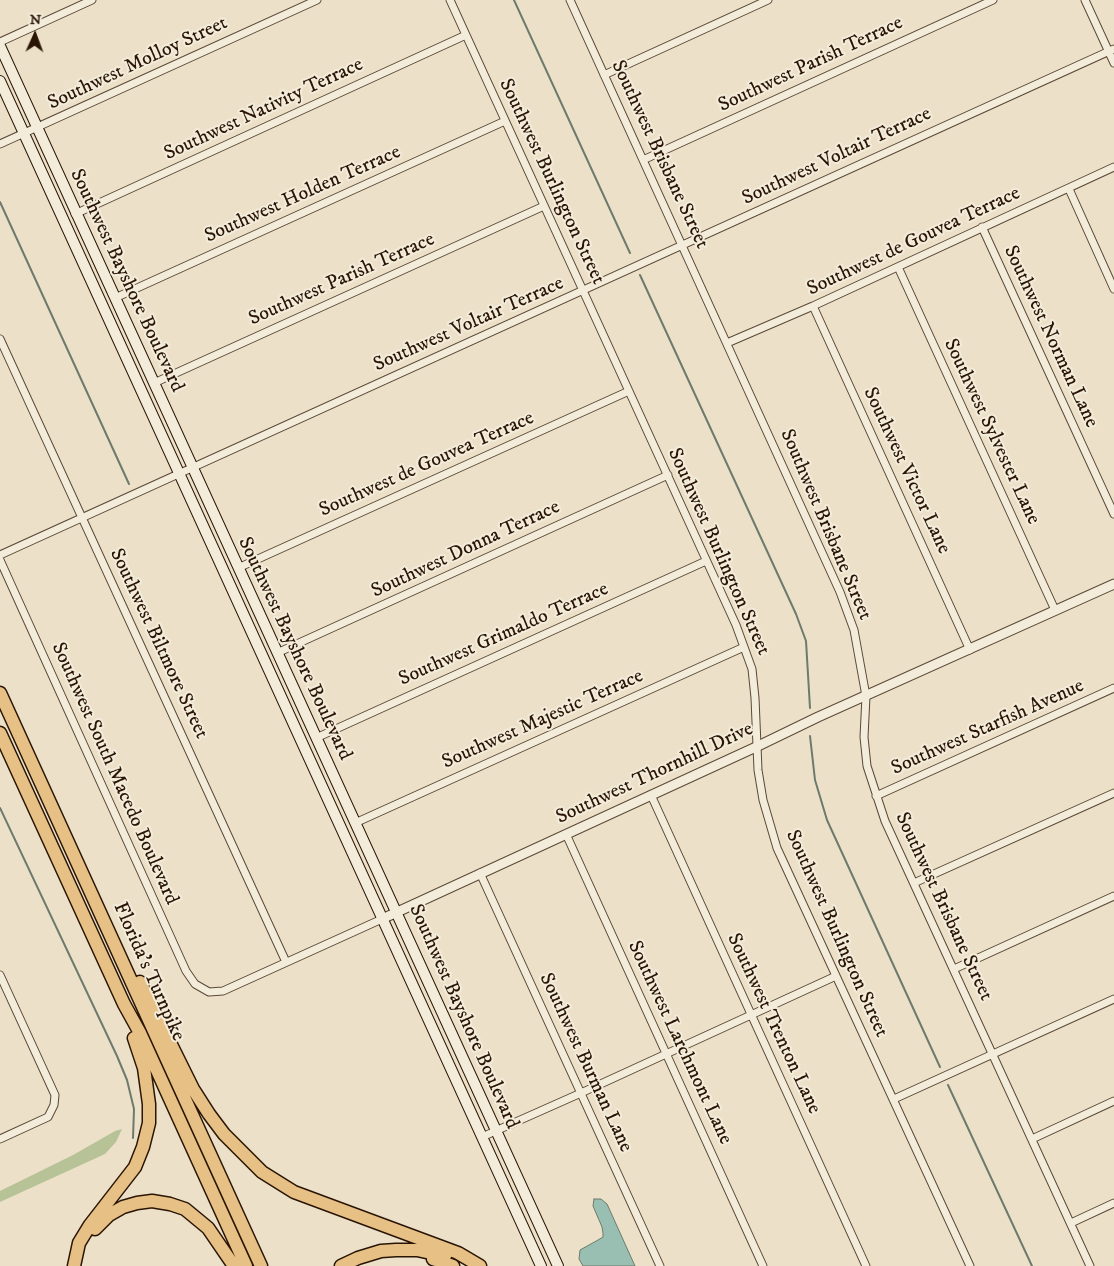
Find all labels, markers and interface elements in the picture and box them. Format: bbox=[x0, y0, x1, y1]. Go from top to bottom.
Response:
north arrow bbox=[10, 10, 60, 60]
text: N bbox=[29, 11, 42, 29]
street label: Southwest Molloy Street bbox=[44, 12, 232, 116]
street label: Southwest Parish Terrace bbox=[715, 12, 907, 118]
street label: Southwest Nativity Terrace bbox=[161, 53, 367, 167]
street label: Southwest Brisbane Street bbox=[605, 57, 713, 253]
street label: Southwest Burlington Street bbox=[493, 75, 609, 289]
street label: Southwest Voltair Terrace bbox=[739, 103, 935, 211]
street label: Southwest Holden Terrace bbox=[201, 141, 405, 249]
street label: Southwest Bayshore Boulevard bbox=[64, 166, 188, 396]
street label: Southwest de Gouvea Terrace bbox=[804, 182, 1024, 302]
street label: Southwest Parish Terrace bbox=[245, 228, 439, 332]
street label: Southwest Norman Lane bbox=[997, 242, 1103, 432]
street label: Southwest Voltair Terrace bbox=[370, 272, 568, 378]
street label: Southwest Sylvester Lane bbox=[937, 335, 1045, 529]
street label: Southwest Victor Lane bbox=[857, 384, 955, 558]
street label: Southwest de Gouvea Terrace bbox=[316, 407, 538, 523]
street label: Southwest Brisbane Street bbox=[774, 426, 876, 624]
street label: Southwest Burlington Street bbox=[661, 445, 775, 659]
street label: Southwest Donna Terrace bbox=[368, 496, 564, 604]
street label: Southwest Bayshore Boulevard bbox=[232, 534, 356, 764]
street label: Southwest Biltmore Street bbox=[103, 545, 213, 743]
street label: Southwest Grimaldo Terrace bbox=[396, 578, 612, 692]
street label: Southwest South Macedo Boulevard bbox=[45, 639, 183, 909]
street label: Southwest Majestic Terrace bbox=[439, 665, 647, 775]
street label: Southwest Starfish Avenue bbox=[888, 675, 1088, 781]
street label: Southwest Thornhill Drive bbox=[553, 718, 757, 830]
street label: Southwest Brisbane Street bbox=[889, 809, 997, 1005]
street label: Southwest Burlington Street bbox=[779, 827, 893, 1041]
street label: Florida's Turnpike bbox=[107, 899, 189, 1045]
street label: Southwest Bayshore Boulevard bbox=[403, 901, 523, 1133]
street label: Southwest Trenton Lane bbox=[721, 930, 825, 1118]
street label: Southwest Larchmont Lane bbox=[621, 937, 737, 1149]
street label: Southwest Burman Lane bbox=[533, 970, 637, 1156]

